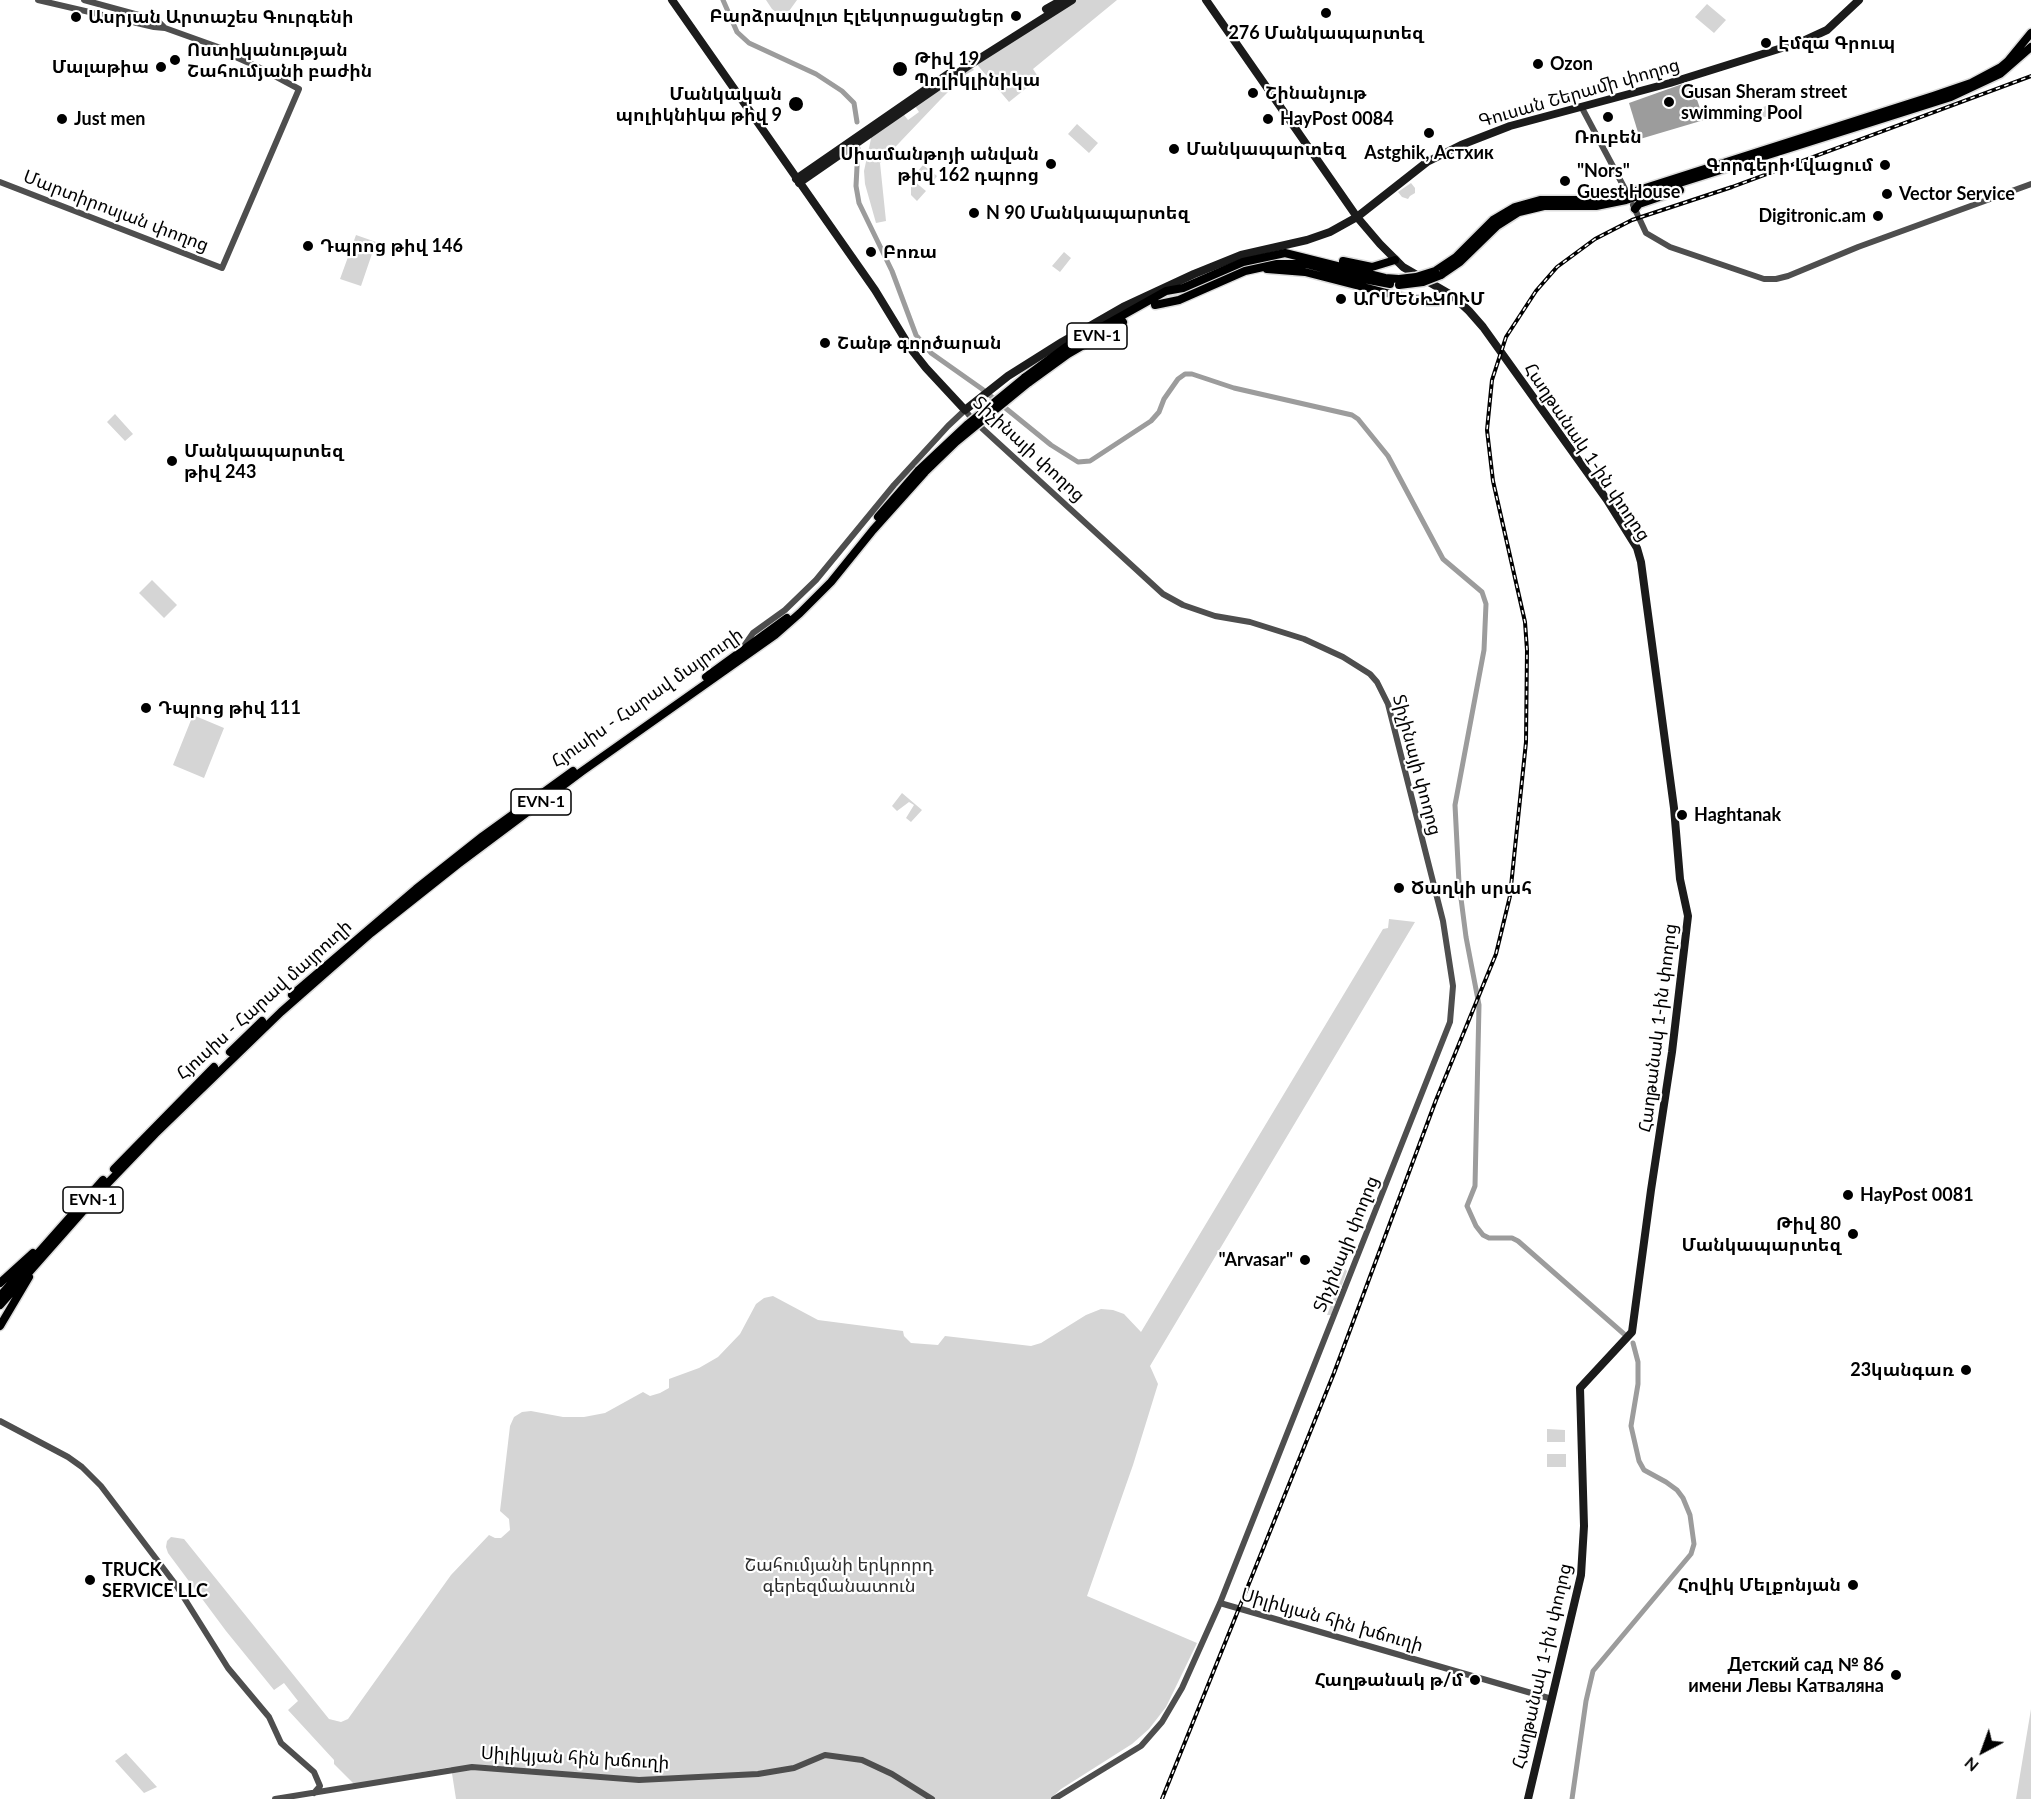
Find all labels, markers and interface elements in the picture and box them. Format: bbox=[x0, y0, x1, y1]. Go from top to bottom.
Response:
place label: Բարձրավոլտ Էլեկտրացանցեր bbox=[710, 5, 1004, 27]
place label: Ասրյան Արտաշես Գուրգենի bbox=[88, 6, 354, 28]
marker: 276 Մանկապարտեզ bbox=[1319, 6, 1333, 20]
marker: Բարձրավոլտ Էլեկտրացանցեր bbox=[1009, 9, 1023, 23]
marker: Ասրյան Արտաշես Գուրգենի bbox=[69, 10, 83, 24]
place label: 276 Մանկապարտեզ bbox=[1228, 22, 1424, 44]
place label: Էմզա Գրուպ bbox=[1778, 32, 1895, 54]
marker: Էմզա Գրուպ bbox=[1759, 36, 1773, 50]
place label: Ոստիկանության Շահումյանի բաժին bbox=[187, 39, 372, 82]
place label: Թիվ 19 Պոլիկլինիկա bbox=[914, 48, 1040, 90]
marker: Ոստիկանության Շահումյանի բաժին bbox=[168, 53, 182, 67]
place label: Ozon bbox=[1550, 53, 1593, 75]
street label: Գուսան Շերամի փողոց bbox=[1476, 54, 1682, 132]
place label: Մալաթիա bbox=[52, 56, 149, 78]
marker: Ozon bbox=[1531, 57, 1545, 71]
marker: Մալաթիա bbox=[154, 60, 168, 74]
marker: Թիվ 19 Պոլիկլինիկա bbox=[891, 60, 909, 78]
place label: Gusan Sheram street swimming Pool bbox=[1681, 81, 1847, 124]
place label: Շինանյութ bbox=[1265, 82, 1367, 104]
place label: Մանկական պոլիկնիկա թիվ 9 bbox=[616, 83, 782, 125]
marker: Շինանյութ bbox=[1246, 86, 1260, 100]
marker: Մանկական պոլիկնիկա թիվ 9 bbox=[787, 95, 805, 113]
marker: Gusan Sheram street swimming Pool bbox=[1662, 95, 1676, 109]
place label: Just men bbox=[74, 108, 145, 130]
place label: HayPost 0084 bbox=[1280, 108, 1394, 130]
marker: Ռուբեն bbox=[1601, 110, 1615, 124]
marker: Just men bbox=[55, 112, 69, 126]
marker: HayPost 0084 bbox=[1261, 112, 1275, 126]
marker: Astghik, Астхик bbox=[1422, 126, 1436, 140]
place label: Ռուբեն bbox=[1574, 126, 1642, 148]
place label: Մանկապարտեզ bbox=[1186, 138, 1345, 160]
marker: Մանկապարտեզ bbox=[1167, 142, 1181, 156]
place label: Astghik, Астхик bbox=[1364, 142, 1494, 164]
place label: Սիամանթոյի անվան թիվ 162 դպրոց bbox=[840, 143, 1039, 186]
place label: Գորգերի Լվացում bbox=[1706, 154, 1873, 176]
marker: Սիամանթոյի անվան թիվ 162 դպրոց bbox=[1044, 157, 1058, 171]
marker: Գորգերի Լվացում bbox=[1878, 158, 1892, 172]
place label: "Nors" Guest House bbox=[1577, 160, 1680, 202]
street label: Մարտիրոսյան փողոց bbox=[20, 166, 212, 256]
marker: "Nors" Guest House bbox=[1558, 174, 1572, 188]
place label: Vector Service bbox=[1899, 183, 2015, 205]
marker: Vector Service bbox=[1880, 187, 1894, 201]
place label: N 90 Մանկապարտեզ bbox=[986, 202, 1189, 224]
place label: Digitronic.am bbox=[1758, 205, 1866, 227]
marker: N 90 Մանկապարտեզ bbox=[967, 206, 981, 220]
marker: Digitronic.am bbox=[1871, 209, 1885, 223]
place label: Դպրոց թիվ 146 bbox=[320, 235, 463, 257]
marker: Դպրոց թիվ 146 bbox=[301, 239, 315, 253]
place label: Բոռա bbox=[883, 241, 937, 263]
marker: Բոռա bbox=[864, 245, 878, 259]
place label: ԱՐՄԵՆԻԿՈՒՄ bbox=[1353, 288, 1485, 310]
marker: ԱՐՄԵՆԻԿՈՒՄ bbox=[1334, 292, 1348, 306]
road number: EVN-1 bbox=[1067, 323, 1127, 349]
place label: Շանթ գործարան bbox=[837, 332, 1001, 354]
marker: Շանթ գործարան bbox=[818, 336, 832, 350]
street label: Հաղթանակ 1-ին փողոց bbox=[1519, 359, 1655, 545]
street label: Տիչինայի փողոց bbox=[969, 392, 1089, 506]
place label: Մանկապարտեզ թիվ 243 bbox=[184, 440, 343, 482]
marker: Մանկապարտեզ թիվ 243 bbox=[165, 454, 179, 468]
street label: Հյուսիս - Հարավ մայրուղի bbox=[547, 624, 747, 772]
street label: Տիչինայի փողոց bbox=[1388, 692, 1446, 838]
place label: Դպրոց թիվ 111 bbox=[158, 697, 301, 719]
marker: Դպրոց թիվ 111 bbox=[139, 701, 153, 715]
road number: EVN-1 bbox=[511, 789, 571, 815]
place label: Haghtanak bbox=[1694, 804, 1781, 826]
marker: Haghtanak bbox=[1675, 808, 1689, 822]
place label: Ծաղկի սրահ bbox=[1411, 877, 1532, 899]
marker: Ծաղկի սրահ bbox=[1392, 881, 1406, 895]
street label: Հյուսիս - Հարավ մայրուղի bbox=[172, 915, 356, 1085]
street label: Հաղթանակ 1-ին փողոց bbox=[1634, 922, 1682, 1134]
street label: Տիչինայի փողոց bbox=[1309, 1173, 1383, 1315]
place label: HayPost 0081 bbox=[1860, 1184, 1974, 1206]
road number: EVN-1 bbox=[63, 1187, 123, 1213]
marker: HayPost 0081 bbox=[1841, 1188, 1855, 1202]
place label: Թիվ 80 Մանկապարտեզ bbox=[1682, 1213, 1841, 1256]
marker: Թիվ 80 Մանկապարտեզ bbox=[1846, 1227, 1860, 1241]
place label: "Arvasar" bbox=[1218, 1249, 1293, 1271]
marker: "Arvasar" bbox=[1298, 1253, 1312, 1267]
place label: 23կանգառ bbox=[1850, 1359, 1954, 1381]
marker: 23կանգառ bbox=[1959, 1363, 1973, 1377]
park label: Շահումյանի երկրորդ գերեզմանատուն bbox=[744, 1554, 934, 1596]
place label: TRUCK SERVICE LLC bbox=[102, 1559, 208, 1602]
street label: Հաղթանակ 1-ին փողոց bbox=[1508, 1561, 1576, 1771]
marker: TRUCK SERVICE LLC bbox=[83, 1573, 97, 1587]
place label: Հովիկ Մելքոնյան bbox=[1677, 1574, 1841, 1596]
marker: Հովիկ Մելքոնյան bbox=[1846, 1578, 1860, 1592]
street label: Սիլիկյան հին խճուղի bbox=[1238, 1584, 1426, 1656]
place label: Детский сад № 86 имени Левы Катваляна bbox=[1688, 1654, 1884, 1696]
marker: Детский сад № 86 имени Левы Катваляна bbox=[1889, 1668, 1903, 1682]
place label: Հաղթանակ թ/մ bbox=[1315, 1669, 1463, 1691]
marker: Հաղթանակ թ/մ bbox=[1468, 1673, 1482, 1687]
north arrow bbox=[1953, 1721, 2013, 1781]
street label: Սիլիկյան հին խճուղի bbox=[480, 1742, 670, 1774]
text: N bbox=[1960, 1754, 1982, 1776]

